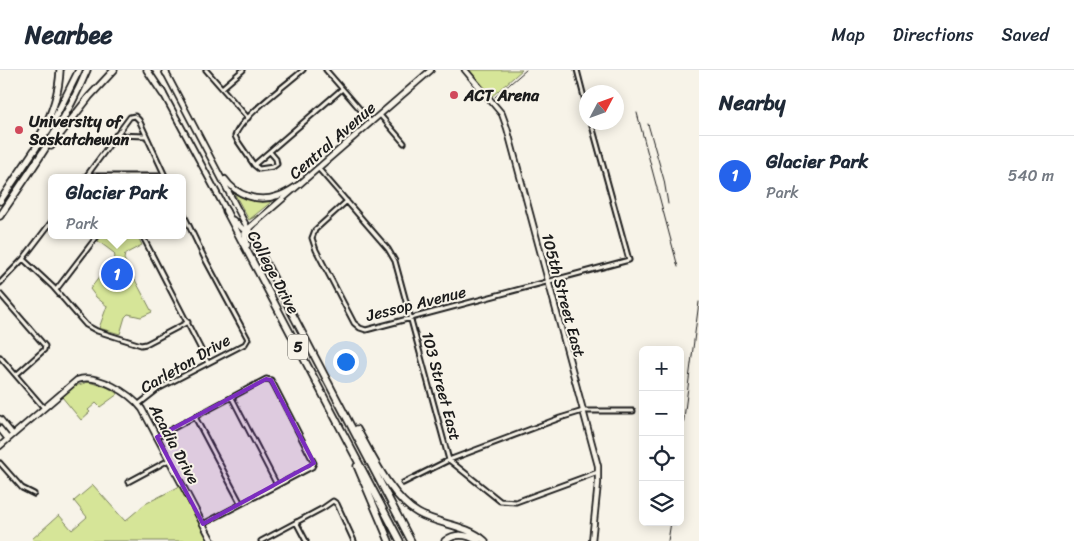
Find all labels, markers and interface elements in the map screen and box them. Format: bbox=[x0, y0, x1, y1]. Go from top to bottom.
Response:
text: Nearbee bbox=[25, 14, 113, 56]
text: Map bbox=[832, 19, 865, 51]
text: Directions bbox=[893, 19, 974, 51]
text: Saved bbox=[1002, 19, 1049, 51]
place label: ACT Arena bbox=[463, 81, 540, 110]
text: Nearby bbox=[719, 84, 785, 122]
north arrow bbox=[579, 85, 624, 130]
marker: ACT Arena bbox=[448, 89, 460, 101]
street label: Central Avenue bbox=[282, 94, 383, 187]
place label: University of Saskatchewan bbox=[28, 107, 130, 154]
marker: University of Saskatchewan bbox=[13, 124, 25, 136]
text: Glacier Park bbox=[766, 145, 868, 178]
text: 1 bbox=[732, 161, 738, 190]
text: 540 m bbox=[1008, 161, 1054, 190]
popup bbox=[48, 174, 186, 239]
text: Glacier Park bbox=[66, 176, 168, 209]
text: Park bbox=[766, 178, 799, 207]
text: Park bbox=[66, 209, 99, 238]
street label: College Drive bbox=[239, 225, 308, 319]
street label: 105th Street East bbox=[533, 230, 594, 360]
pin: 1 bbox=[101, 255, 133, 293]
street label: Jessop Avenue bbox=[362, 277, 469, 330]
street label: Carleton Drive bbox=[134, 326, 236, 401]
street label: 103 Street East bbox=[413, 328, 470, 444]
road number: 5 bbox=[288, 334, 308, 360]
map controls bbox=[639, 346, 684, 526]
button: + bbox=[639, 346, 684, 391]
your location bbox=[333, 349, 359, 375]
button: − bbox=[639, 391, 684, 436]
street label: Acadia Drive bbox=[141, 398, 208, 490]
button: locate bbox=[639, 436, 684, 481]
button: layers bbox=[639, 481, 684, 526]

